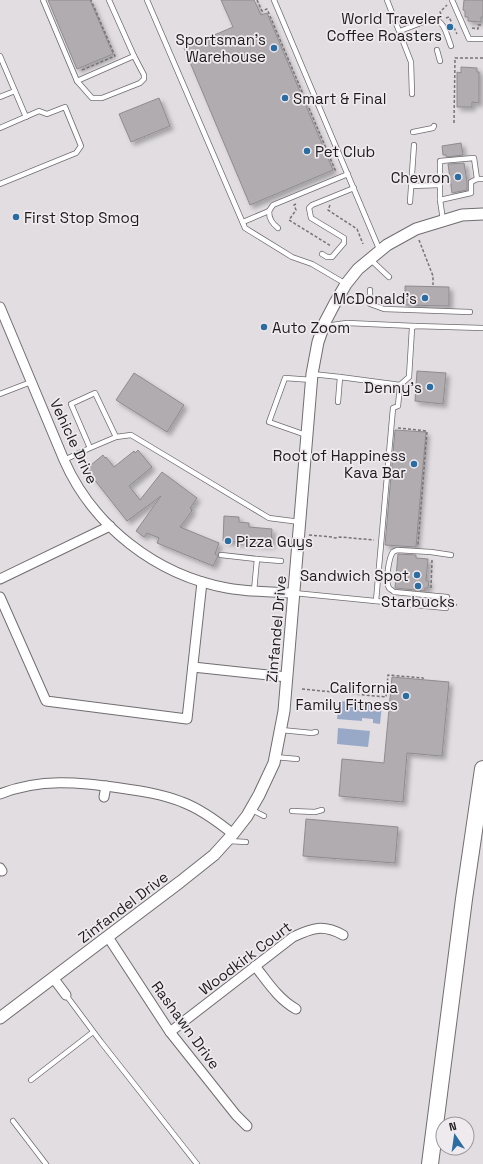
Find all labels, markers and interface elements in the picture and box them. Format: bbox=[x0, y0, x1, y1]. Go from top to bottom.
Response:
place label: World Traveler Coffee Roasters bbox=[327, 9, 442, 45]
marker: World Traveler Coffee Roasters bbox=[445, 22, 455, 32]
place label: Sportsman's Warehouse bbox=[176, 30, 266, 66]
marker: Sportsman's Warehouse bbox=[269, 43, 279, 53]
place label: Smart & Final bbox=[293, 89, 386, 108]
marker: Smart & Final bbox=[280, 93, 290, 103]
place label: Pet Club bbox=[315, 142, 375, 161]
marker: Pet Club bbox=[302, 146, 312, 156]
place label: Chevron bbox=[391, 168, 450, 187]
marker: Chevron bbox=[453, 172, 463, 182]
place label: First Stop Smog bbox=[24, 208, 139, 227]
marker: First Stop Smog bbox=[11, 212, 21, 222]
place label: McDonald's bbox=[333, 289, 417, 308]
marker: McDonald's bbox=[420, 293, 430, 303]
place label: Auto Zoom bbox=[272, 318, 350, 337]
marker: Auto Zoom bbox=[259, 322, 269, 332]
place label: Denny's bbox=[364, 378, 422, 397]
marker: Denny's bbox=[425, 382, 435, 392]
street label: Vehicle Drive bbox=[46, 395, 102, 487]
place label: Root of Happiness Kava Bar bbox=[273, 446, 406, 482]
marker: Root of Happiness Kava Bar bbox=[409, 459, 419, 469]
place label: Pizza Guys bbox=[236, 532, 313, 551]
marker: Pizza Guys bbox=[223, 536, 233, 546]
place label: Sandwich Spot bbox=[300, 566, 409, 585]
marker: Sandwich Spot bbox=[412, 570, 422, 580]
street label: Zinfandel Drive bbox=[262, 574, 290, 683]
marker: Starbucks bbox=[413, 581, 423, 591]
place label: Starbucks bbox=[381, 592, 455, 611]
place label: California Family Fitness bbox=[296, 678, 398, 714]
marker: California Family Fitness bbox=[401, 691, 411, 701]
street label: Zinfandel Drive bbox=[74, 867, 172, 947]
street label: Woodkirk Court bbox=[195, 917, 295, 999]
street label: Rashawn Drive bbox=[148, 977, 224, 1073]
north arrow bbox=[435, 1116, 475, 1156]
text: N bbox=[448, 1119, 458, 1134]

